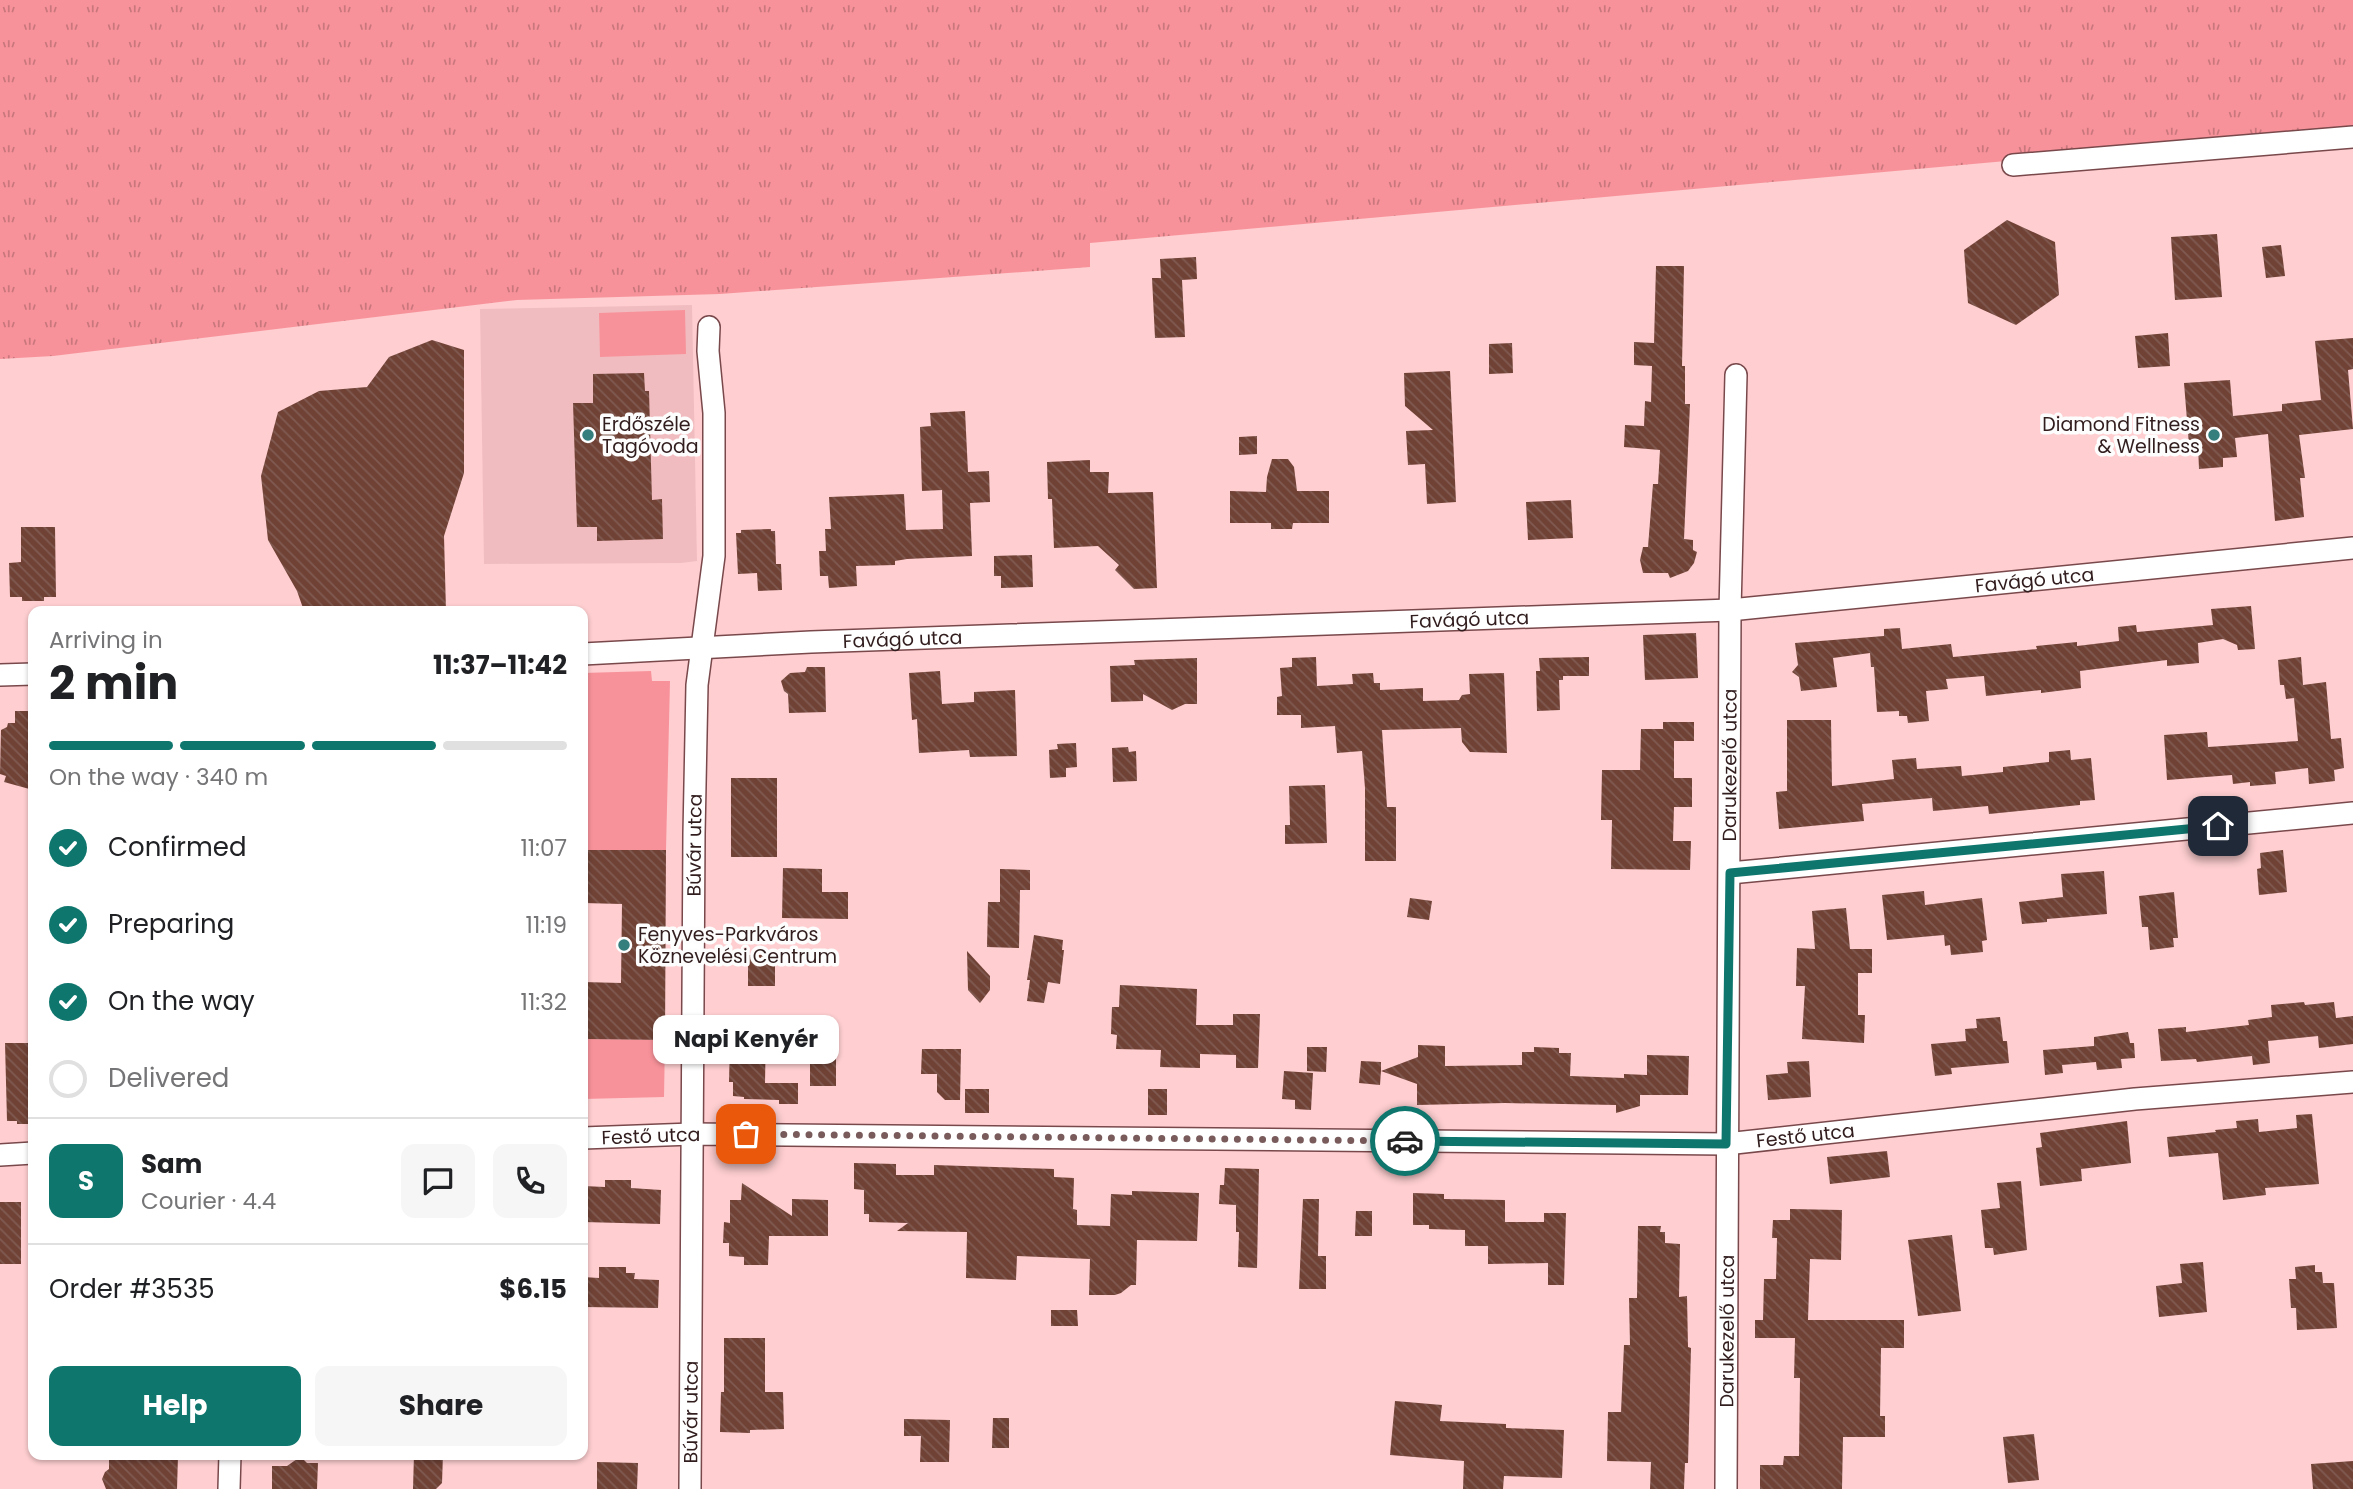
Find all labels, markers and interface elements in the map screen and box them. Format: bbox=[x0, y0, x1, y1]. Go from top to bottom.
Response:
place label: Erdőszéle Tagóvoda bbox=[602, 411, 699, 460]
place label: Diamond Fitness & Wellness bbox=[2042, 411, 2200, 460]
marker: Erdőszéle Tagóvoda bbox=[580, 427, 596, 443]
marker: Diamond Fitness & Wellness bbox=[2206, 427, 2222, 443]
street label: Favágó utca bbox=[1974, 560, 2095, 599]
street label: Favágó utca bbox=[1409, 604, 1530, 635]
street label: Favágó utca bbox=[842, 623, 963, 654]
text: Arriving in bbox=[49, 624, 163, 656]
text: 11:37–11:42 bbox=[433, 647, 567, 683]
text: 2 min bbox=[49, 651, 178, 715]
street label: Darukezelő utca bbox=[1715, 688, 1743, 842]
text: On the way · 340 m bbox=[49, 761, 268, 793]
street label: Búvár utca bbox=[680, 793, 708, 897]
pin bbox=[2188, 796, 2248, 856]
icon: home bbox=[2199, 807, 2237, 845]
icon: check bbox=[49, 829, 87, 867]
text: Confirmed bbox=[108, 829, 246, 865]
text: 11:07 bbox=[520, 832, 567, 864]
icon: check bbox=[49, 906, 87, 944]
text: Preparing bbox=[108, 906, 234, 942]
text: 11:19 bbox=[526, 909, 567, 941]
place label: Fenyves-Parkváros Köznevelési Centrum bbox=[638, 921, 837, 970]
marker: Fenyves-Parkváros Köznevelési Centrum bbox=[616, 937, 632, 953]
icon: check bbox=[49, 983, 87, 1021]
text: On the way bbox=[108, 983, 255, 1019]
text: 11:32 bbox=[521, 986, 567, 1018]
callout: Napi Kenyér bbox=[653, 1015, 839, 1064]
text: Napi Kenyér bbox=[674, 1023, 818, 1055]
text: Delivered bbox=[108, 1060, 229, 1096]
pin bbox=[716, 1104, 776, 1164]
courier bbox=[1370, 1106, 1440, 1176]
icon: bag bbox=[727, 1115, 765, 1153]
street label: Festő utca bbox=[1755, 1116, 1856, 1154]
street label: Festő utca bbox=[601, 1120, 701, 1151]
icon: car bbox=[1386, 1122, 1424, 1160]
button: chat bbox=[401, 1144, 475, 1218]
button: phone bbox=[493, 1144, 567, 1218]
text: Sam bbox=[141, 1146, 202, 1182]
text: S bbox=[78, 1163, 94, 1199]
text: Courier · 4.4 bbox=[141, 1185, 276, 1217]
street label: Darukezelő utca bbox=[1713, 1254, 1741, 1408]
text: Order #3535 bbox=[49, 1271, 215, 1307]
text: $6.15 bbox=[499, 1271, 567, 1307]
street label: Búvár utca bbox=[677, 1360, 704, 1464]
button: Help bbox=[49, 1366, 301, 1446]
button: Share bbox=[315, 1366, 567, 1446]

